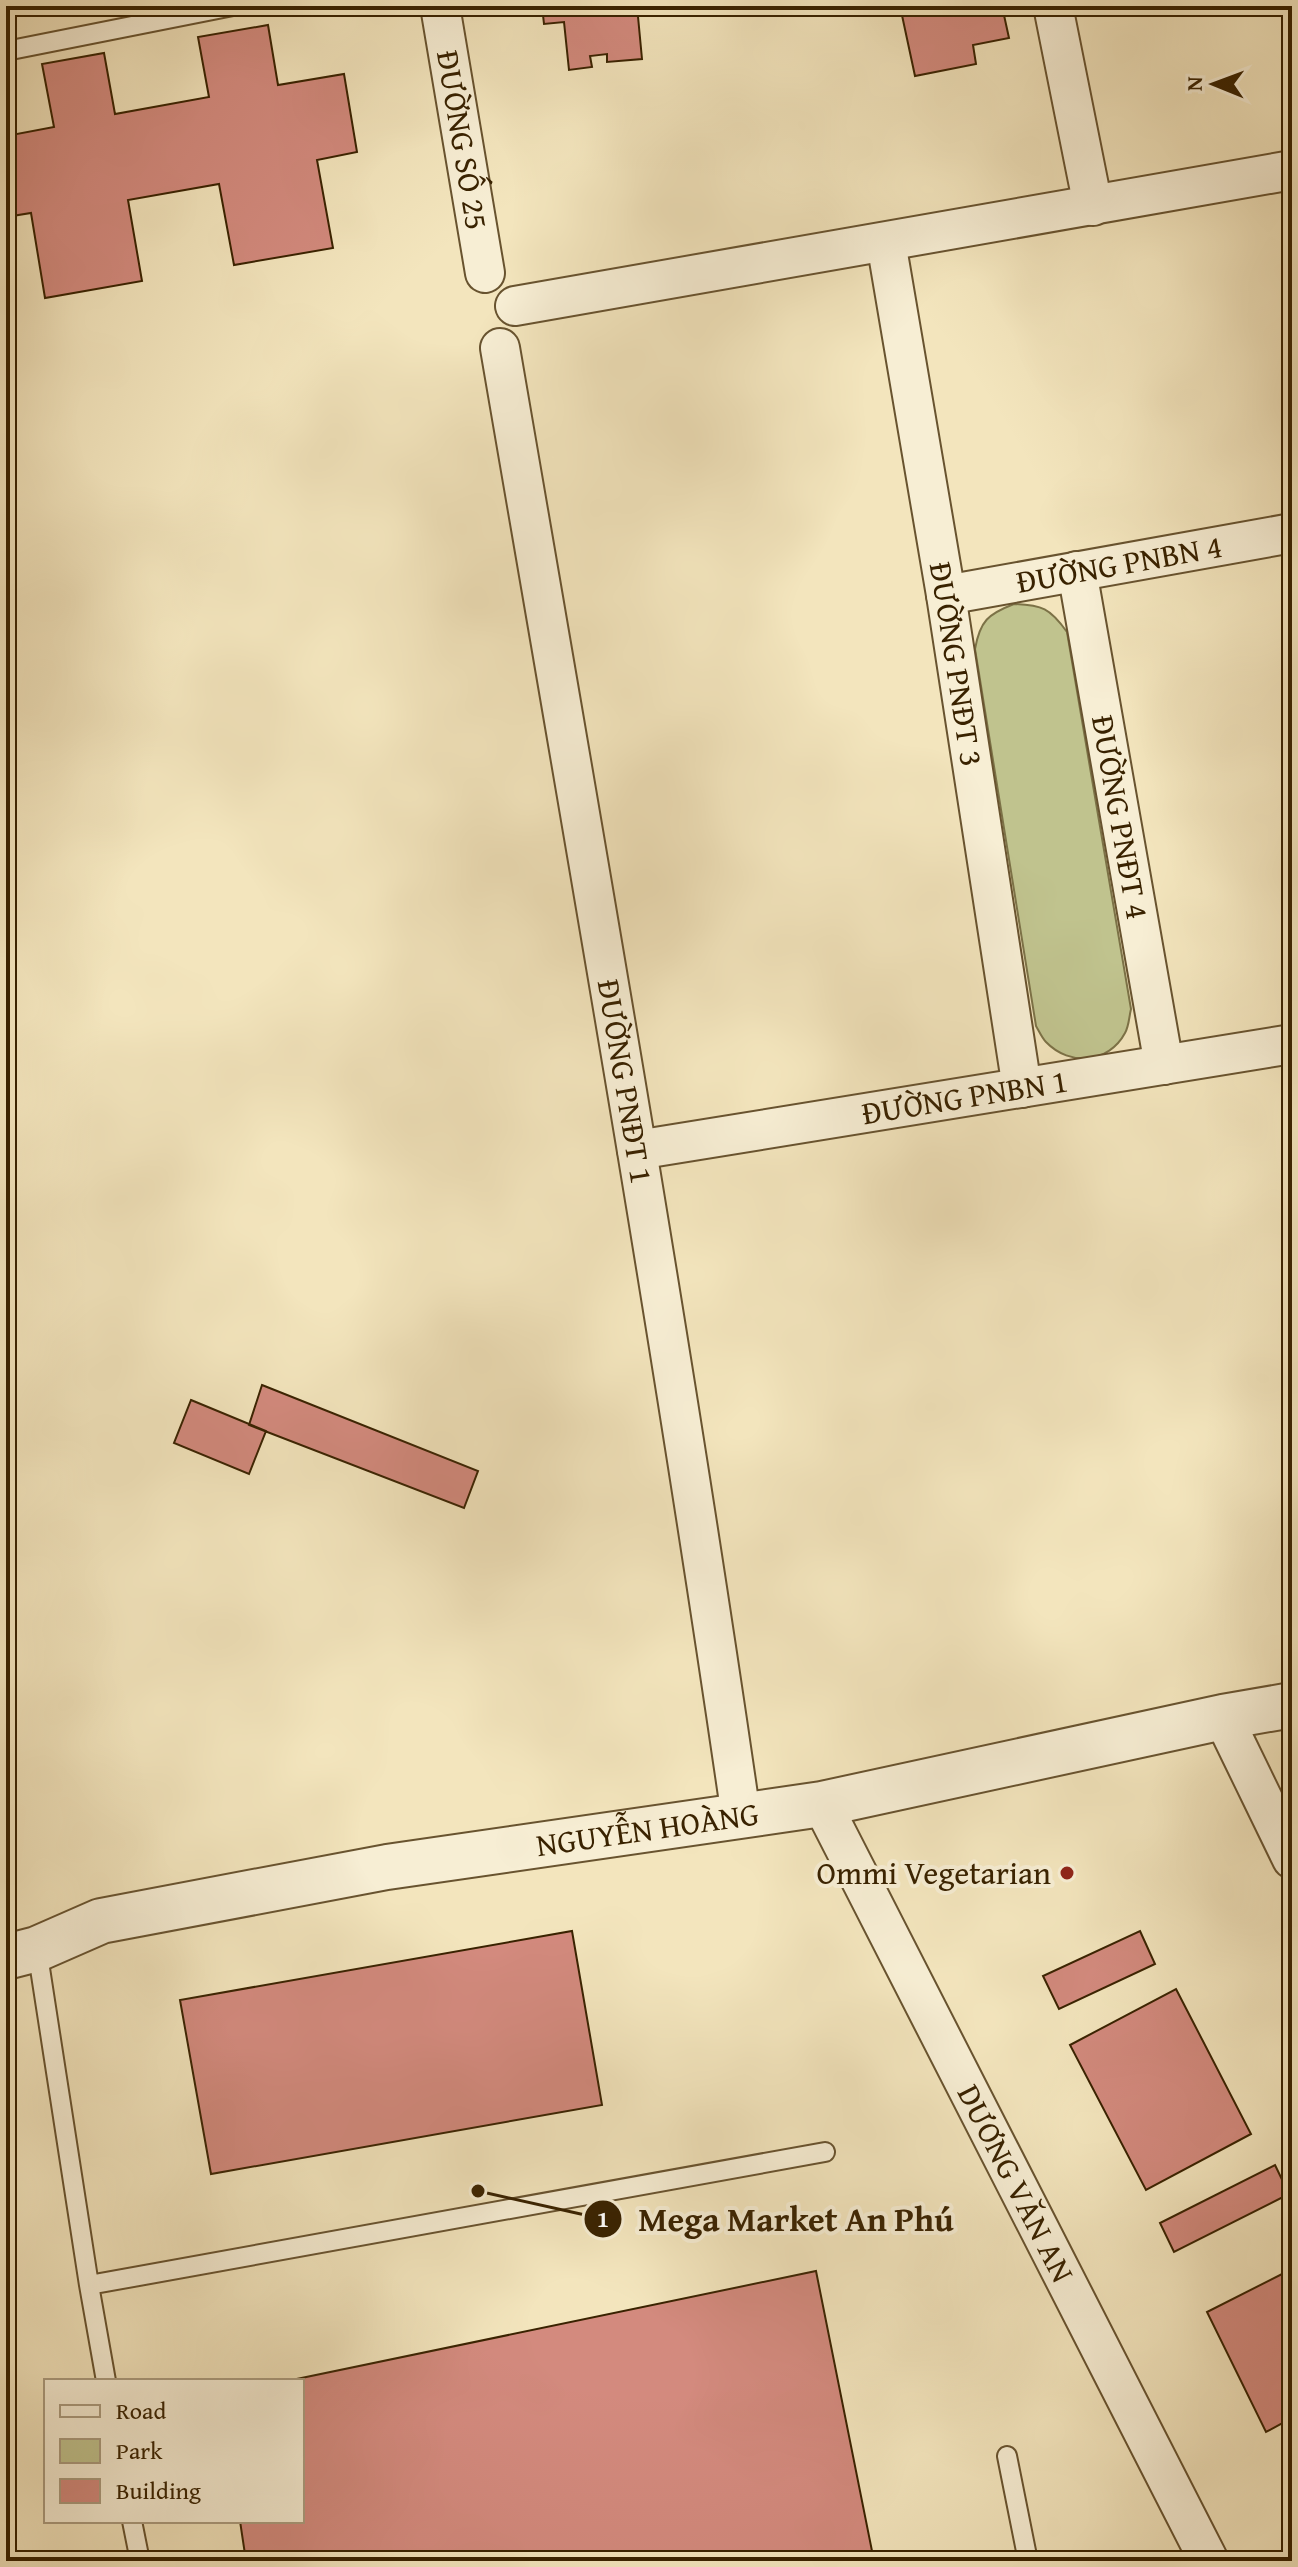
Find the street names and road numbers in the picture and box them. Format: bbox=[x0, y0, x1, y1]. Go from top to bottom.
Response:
street label: ĐƯỜNG SỐ 25 bbox=[425, 47, 501, 233]
street label: ĐƯỜNG PNBN 4 bbox=[1013, 522, 1226, 605]
street label: ĐƯỜNG PNĐT 3 bbox=[918, 558, 996, 769]
street label: ĐƯỜNG PNĐT 4 bbox=[1080, 712, 1162, 923]
street label: ĐƯỜNG PNĐT 1 bbox=[586, 976, 666, 1187]
street label: ĐƯỜNG PNBN 1 bbox=[858, 1057, 1071, 1136]
street label: NGUYỄN HOÀNG bbox=[533, 1789, 762, 1868]
street label: DƯƠNG VĂN AN bbox=[946, 2076, 1087, 2290]

